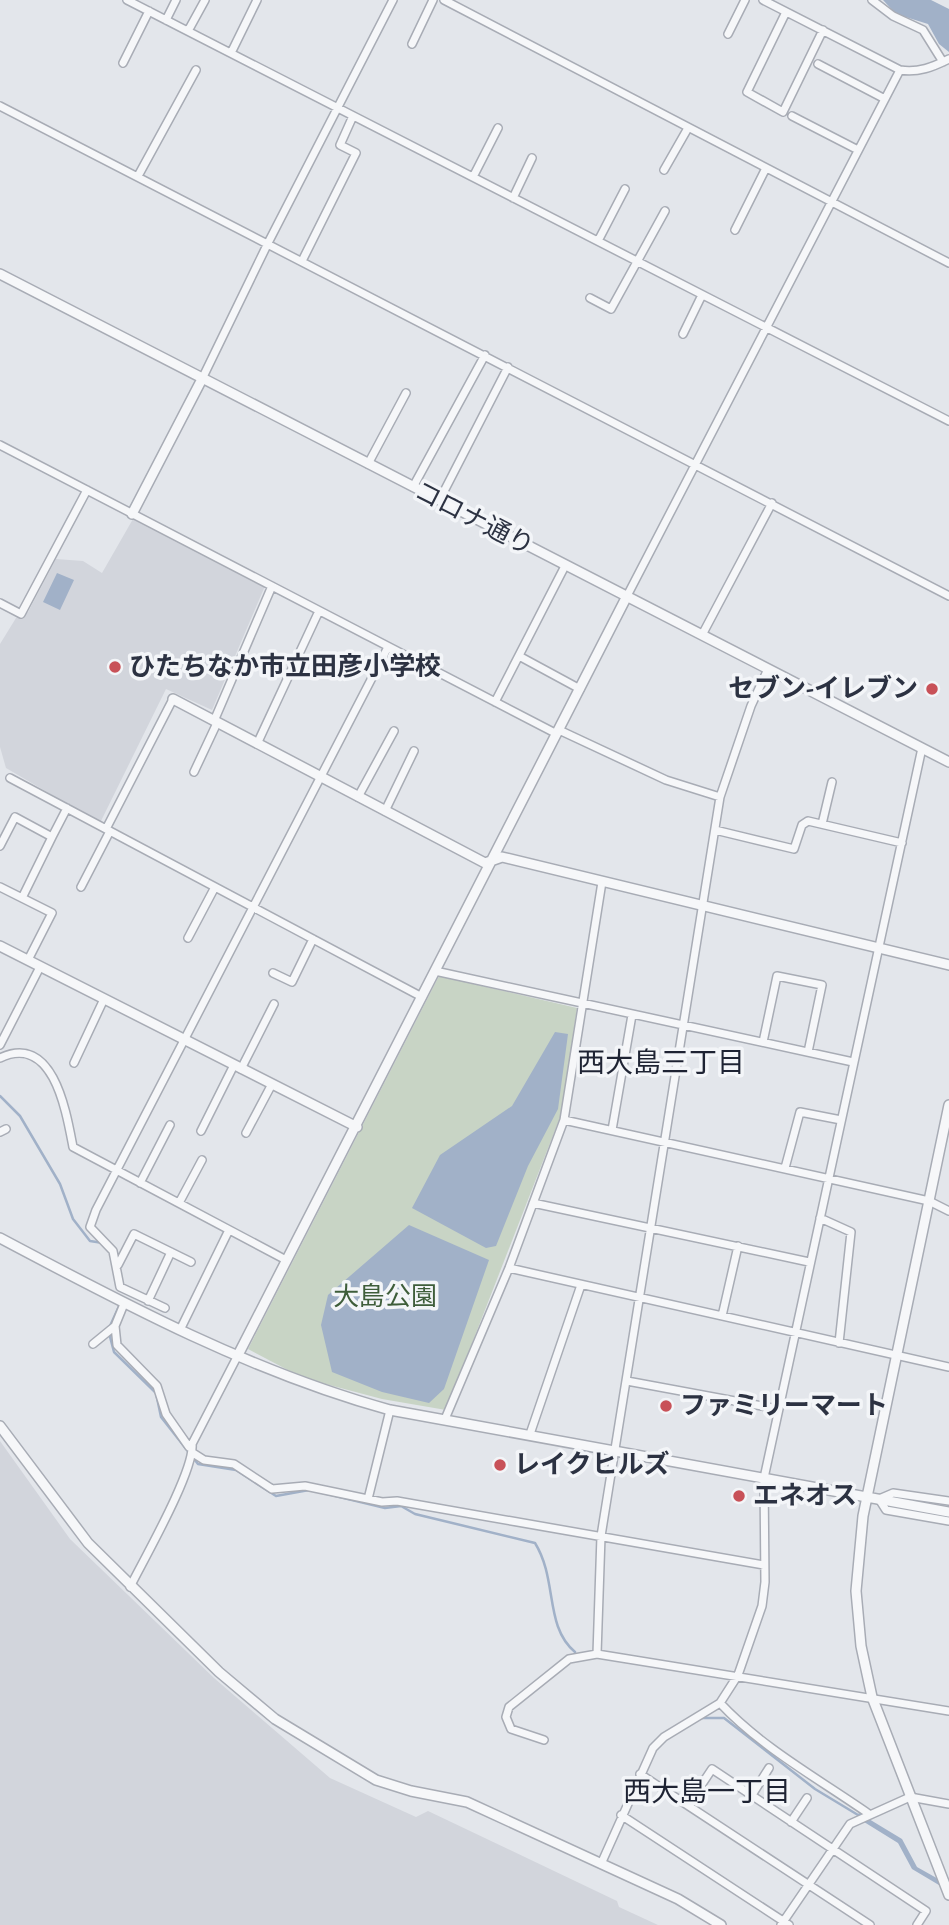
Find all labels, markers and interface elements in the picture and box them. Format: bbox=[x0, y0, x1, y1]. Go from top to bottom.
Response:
street label: コロナ通り bbox=[410, 477, 538, 560]
place label: ひたちなか市立田彦小学校 bbox=[129, 652, 441, 680]
marker: ひたちなか市立田彦小学校 bbox=[107, 659, 123, 675]
place label: セブン-イレブン bbox=[728, 674, 918, 702]
marker: セブン-イレブン bbox=[924, 681, 940, 697]
district label: 西大島三丁目 bbox=[577, 1048, 745, 1078]
park label: 大島公園 bbox=[333, 1282, 437, 1310]
place label: ファミリーマート bbox=[680, 1393, 888, 1419]
marker: ファミリーマート bbox=[658, 1398, 674, 1414]
place label: レイクヒルズ bbox=[514, 1450, 669, 1478]
marker: レイクヒルズ bbox=[492, 1457, 508, 1473]
place label: エネオス bbox=[753, 1482, 857, 1509]
marker: エネオス bbox=[731, 1488, 747, 1504]
district label: 西大島一丁目 bbox=[623, 1777, 791, 1807]

